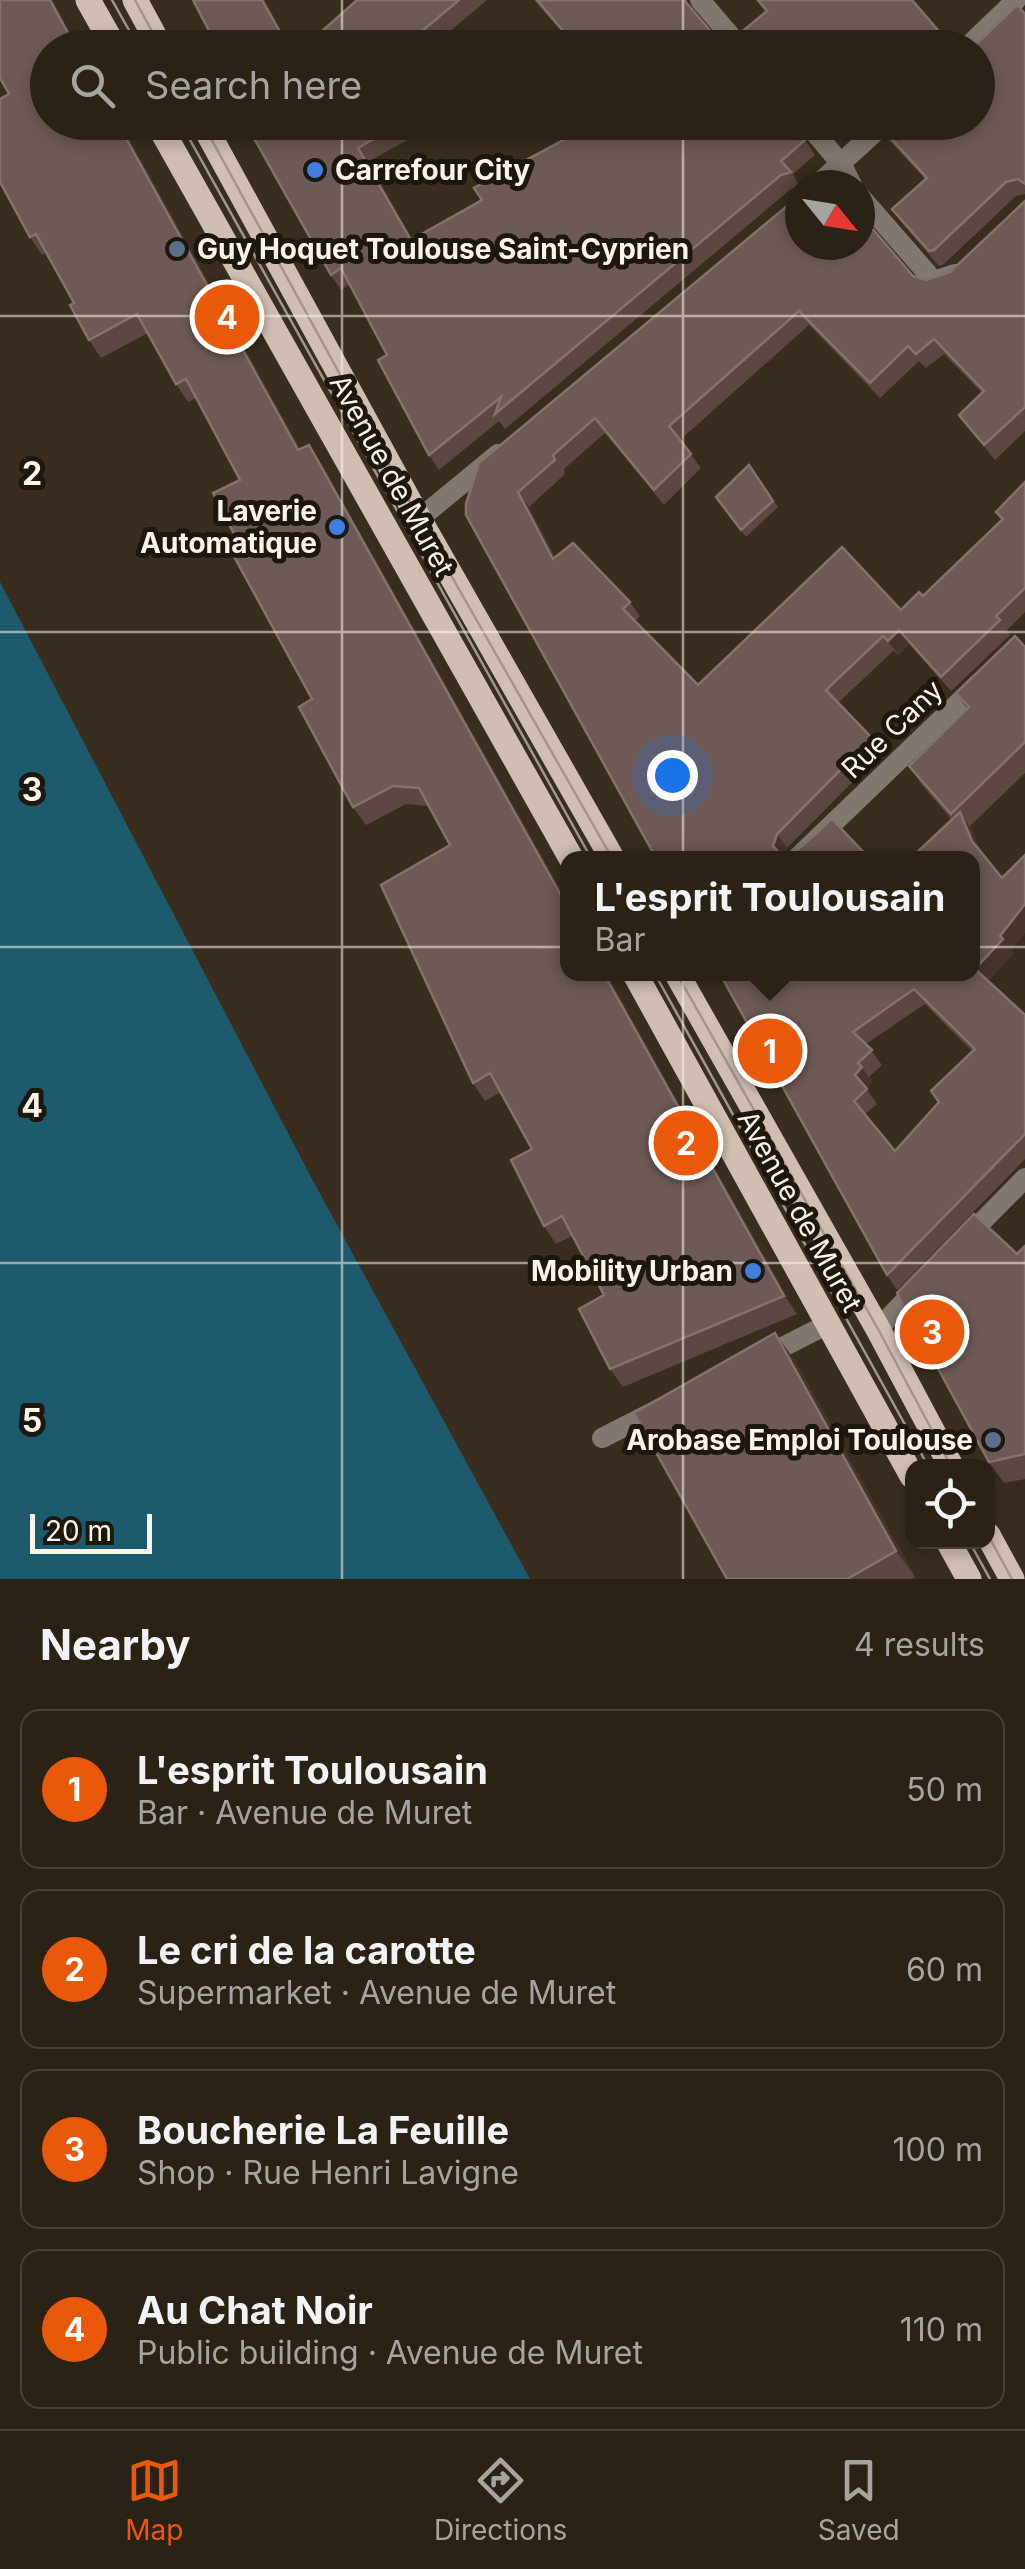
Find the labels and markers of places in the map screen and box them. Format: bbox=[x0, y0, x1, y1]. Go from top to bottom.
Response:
place label: Carrefour City bbox=[335, 153, 530, 187]
marker: Carrefour City bbox=[304, 159, 326, 181]
place label: Guy Hoquet Toulouse Saint-Cyprien bbox=[197, 232, 689, 266]
marker: Guy Hoquet Toulouse Saint-Cyprien bbox=[166, 238, 188, 260]
pin: 4 bbox=[194, 280, 260, 354]
place label: Laverie Automatique bbox=[140, 494, 317, 560]
marker: Laverie Automatique bbox=[326, 516, 348, 538]
pin: 1 bbox=[738, 1014, 802, 1088]
pin: 2 bbox=[654, 1106, 718, 1180]
place label: Mobility Urban bbox=[531, 1254, 733, 1288]
marker: Mobility Urban bbox=[742, 1260, 764, 1282]
pin: 3 bbox=[900, 1294, 964, 1370]
place label: Arobase Emploi Toulouse bbox=[626, 1423, 973, 1457]
marker: Arobase Emploi Toulouse bbox=[982, 1429, 1004, 1451]

